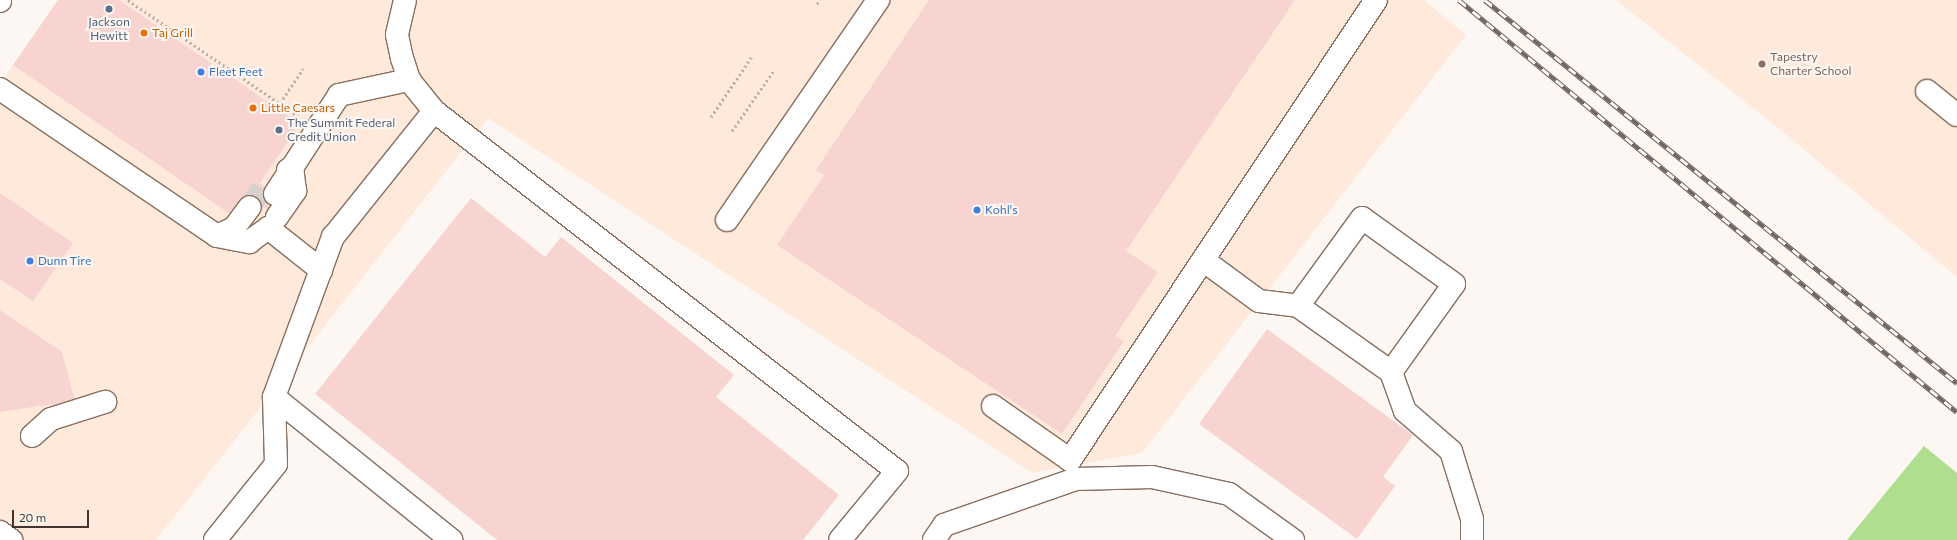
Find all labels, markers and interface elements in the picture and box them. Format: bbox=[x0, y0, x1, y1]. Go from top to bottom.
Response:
marker: Jackson Hewitt bbox=[104, 4, 114, 14]
place label: Jackson Hewitt bbox=[88, 15, 130, 43]
place label: Taj Grill bbox=[152, 26, 193, 40]
marker: Taj Grill bbox=[139, 28, 149, 38]
place label: Tapestry Charter School bbox=[1770, 50, 1852, 78]
marker: Tapestry Charter School bbox=[1757, 59, 1767, 69]
place label: Fleet Feet bbox=[209, 65, 263, 79]
marker: Fleet Feet bbox=[196, 67, 206, 77]
place label: Little Caesars bbox=[261, 101, 335, 115]
marker: Little Caesars bbox=[248, 103, 258, 113]
place label: The Summit Federal Credit Union bbox=[287, 116, 395, 144]
marker: The Summit Federal Credit Union bbox=[274, 125, 284, 135]
place label: Kohl's bbox=[985, 203, 1018, 217]
marker: Kohl's bbox=[972, 205, 982, 215]
place label: Dunn Tire bbox=[38, 254, 91, 268]
marker: Dunn Tire bbox=[25, 256, 35, 266]
scale bar bbox=[14, 502, 91, 528]
text: 20 m bbox=[19, 510, 46, 524]

